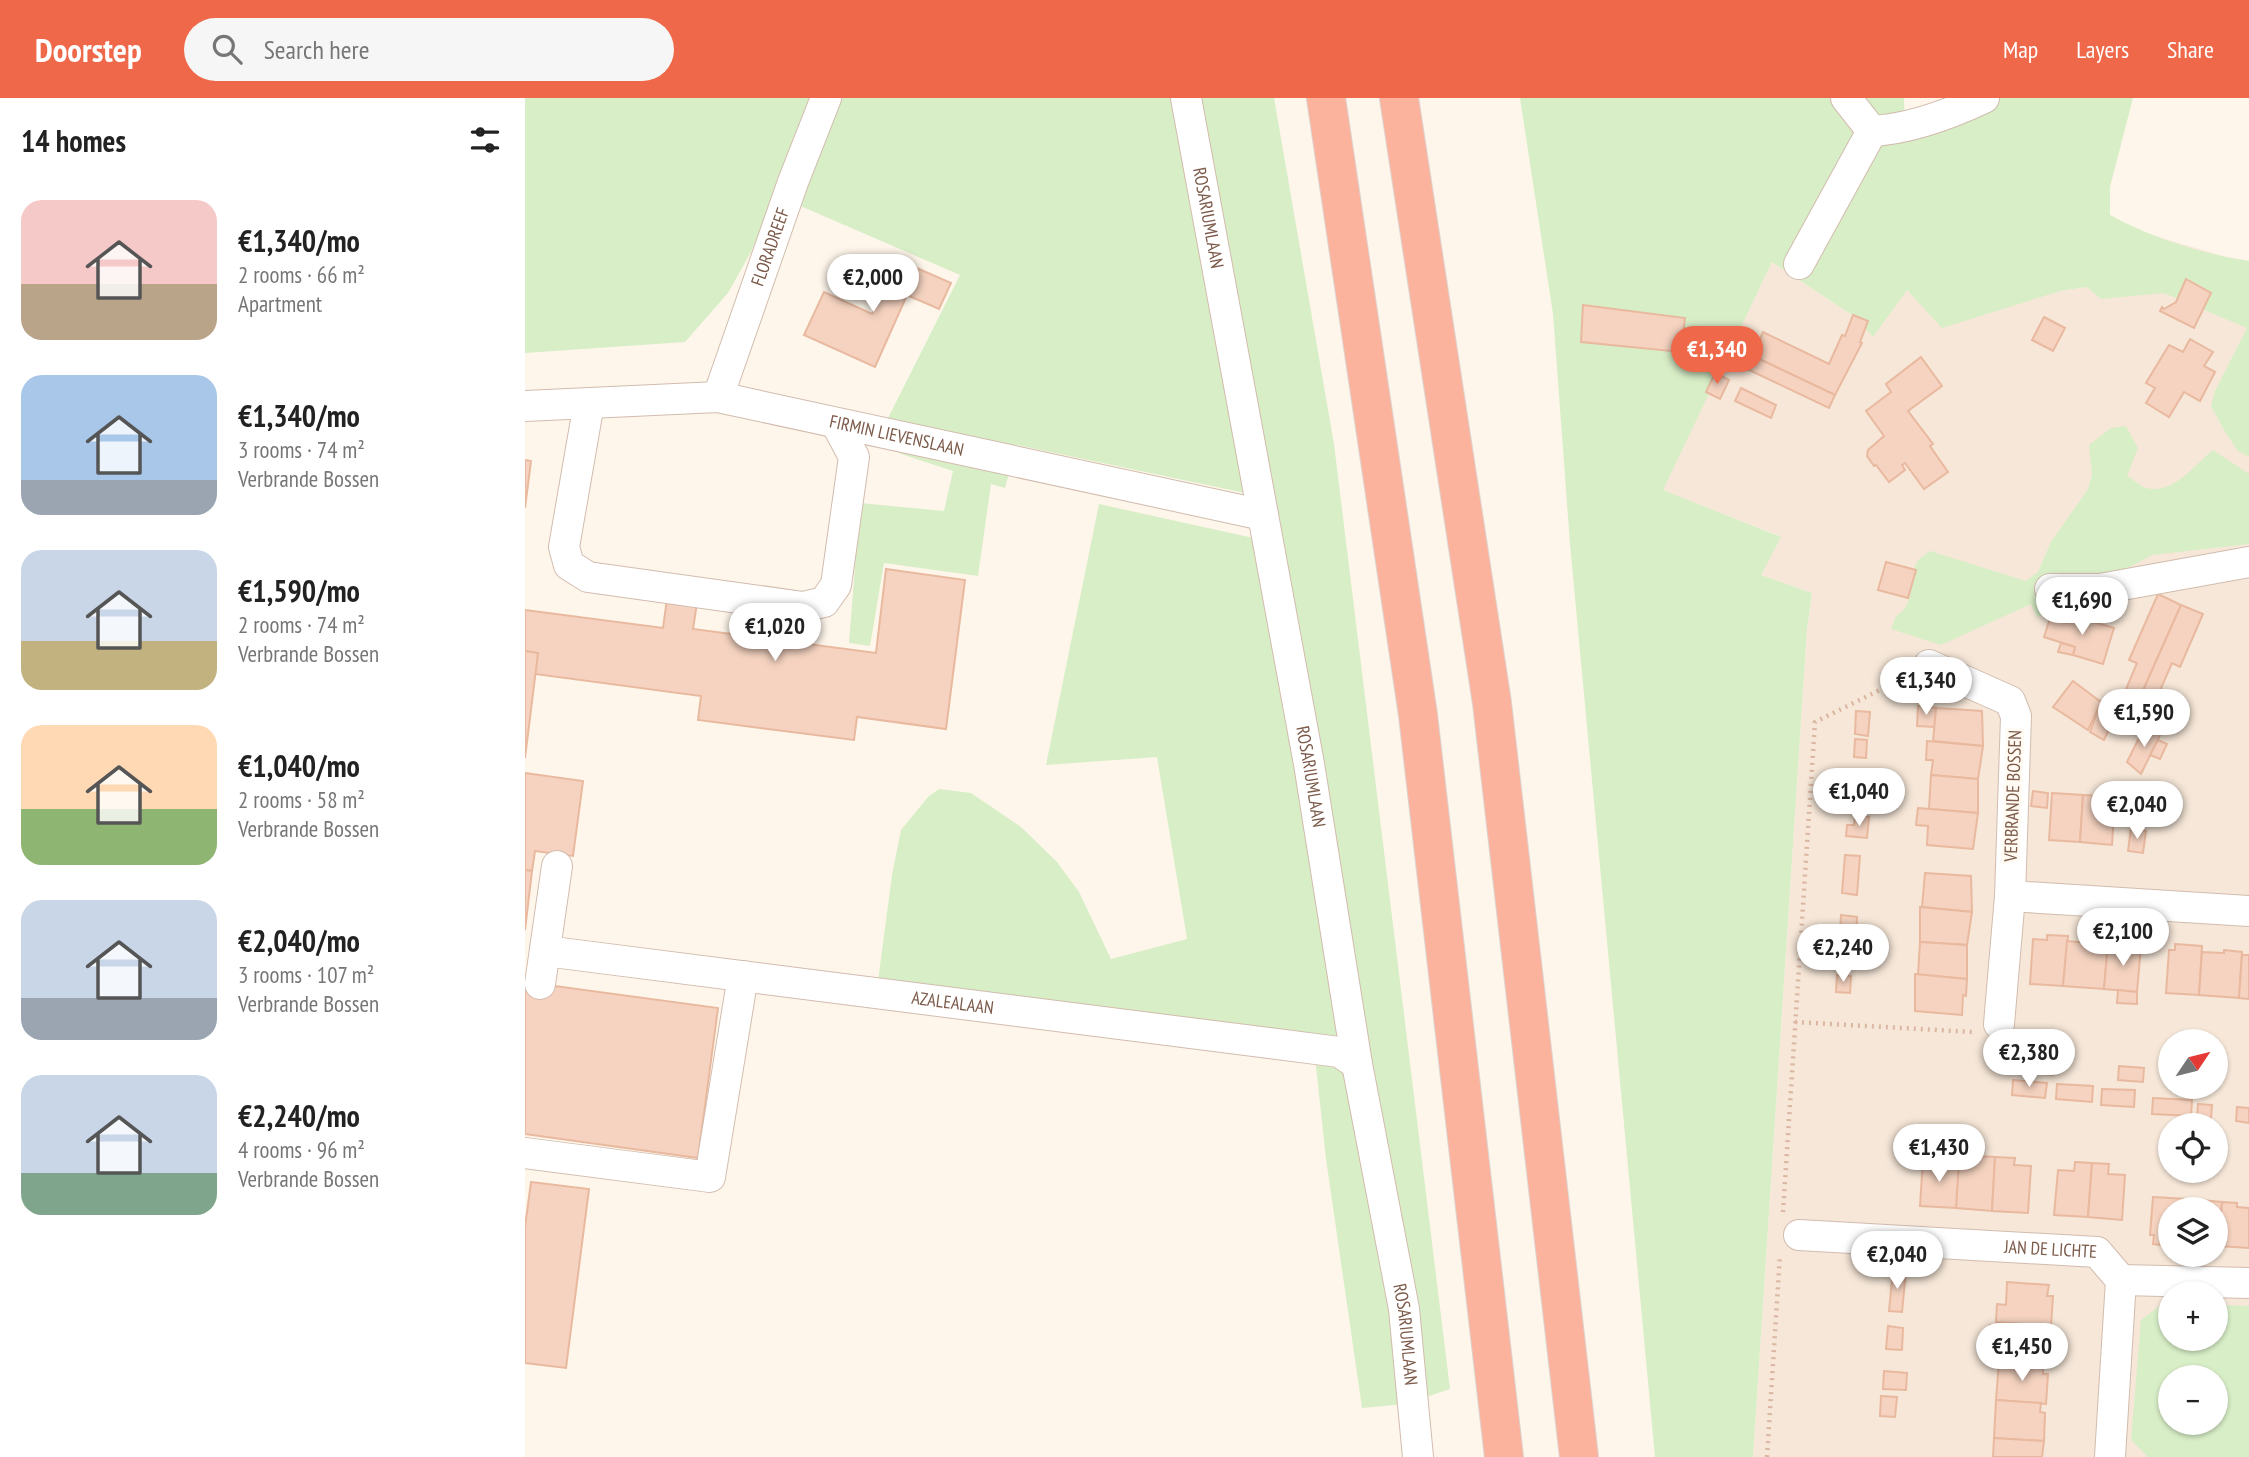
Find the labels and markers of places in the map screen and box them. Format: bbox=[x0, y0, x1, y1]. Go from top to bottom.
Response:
pin: €2,000 bbox=[816, 254, 930, 314]
pin: €1,340 bbox=[1660, 327, 1774, 386]
pin: €1,690 bbox=[2025, 578, 2139, 637]
pin: €1,020 bbox=[718, 603, 832, 663]
pin: €1,340 bbox=[1869, 658, 1983, 717]
pin: €1,590 bbox=[2087, 690, 2201, 749]
pin: €1,040 bbox=[1802, 768, 1916, 828]
pin: €2,040 bbox=[2080, 782, 2194, 841]
pin: €2,100 bbox=[2066, 908, 2180, 968]
pin: €2,240 bbox=[1786, 924, 1900, 984]
pin: €2,380 bbox=[1972, 1030, 2086, 1089]
pin: €1,430 bbox=[1882, 1124, 1996, 1184]
pin: €2,040 bbox=[1840, 1232, 1954, 1291]
pin: €1,450 bbox=[1965, 1324, 2079, 1383]

